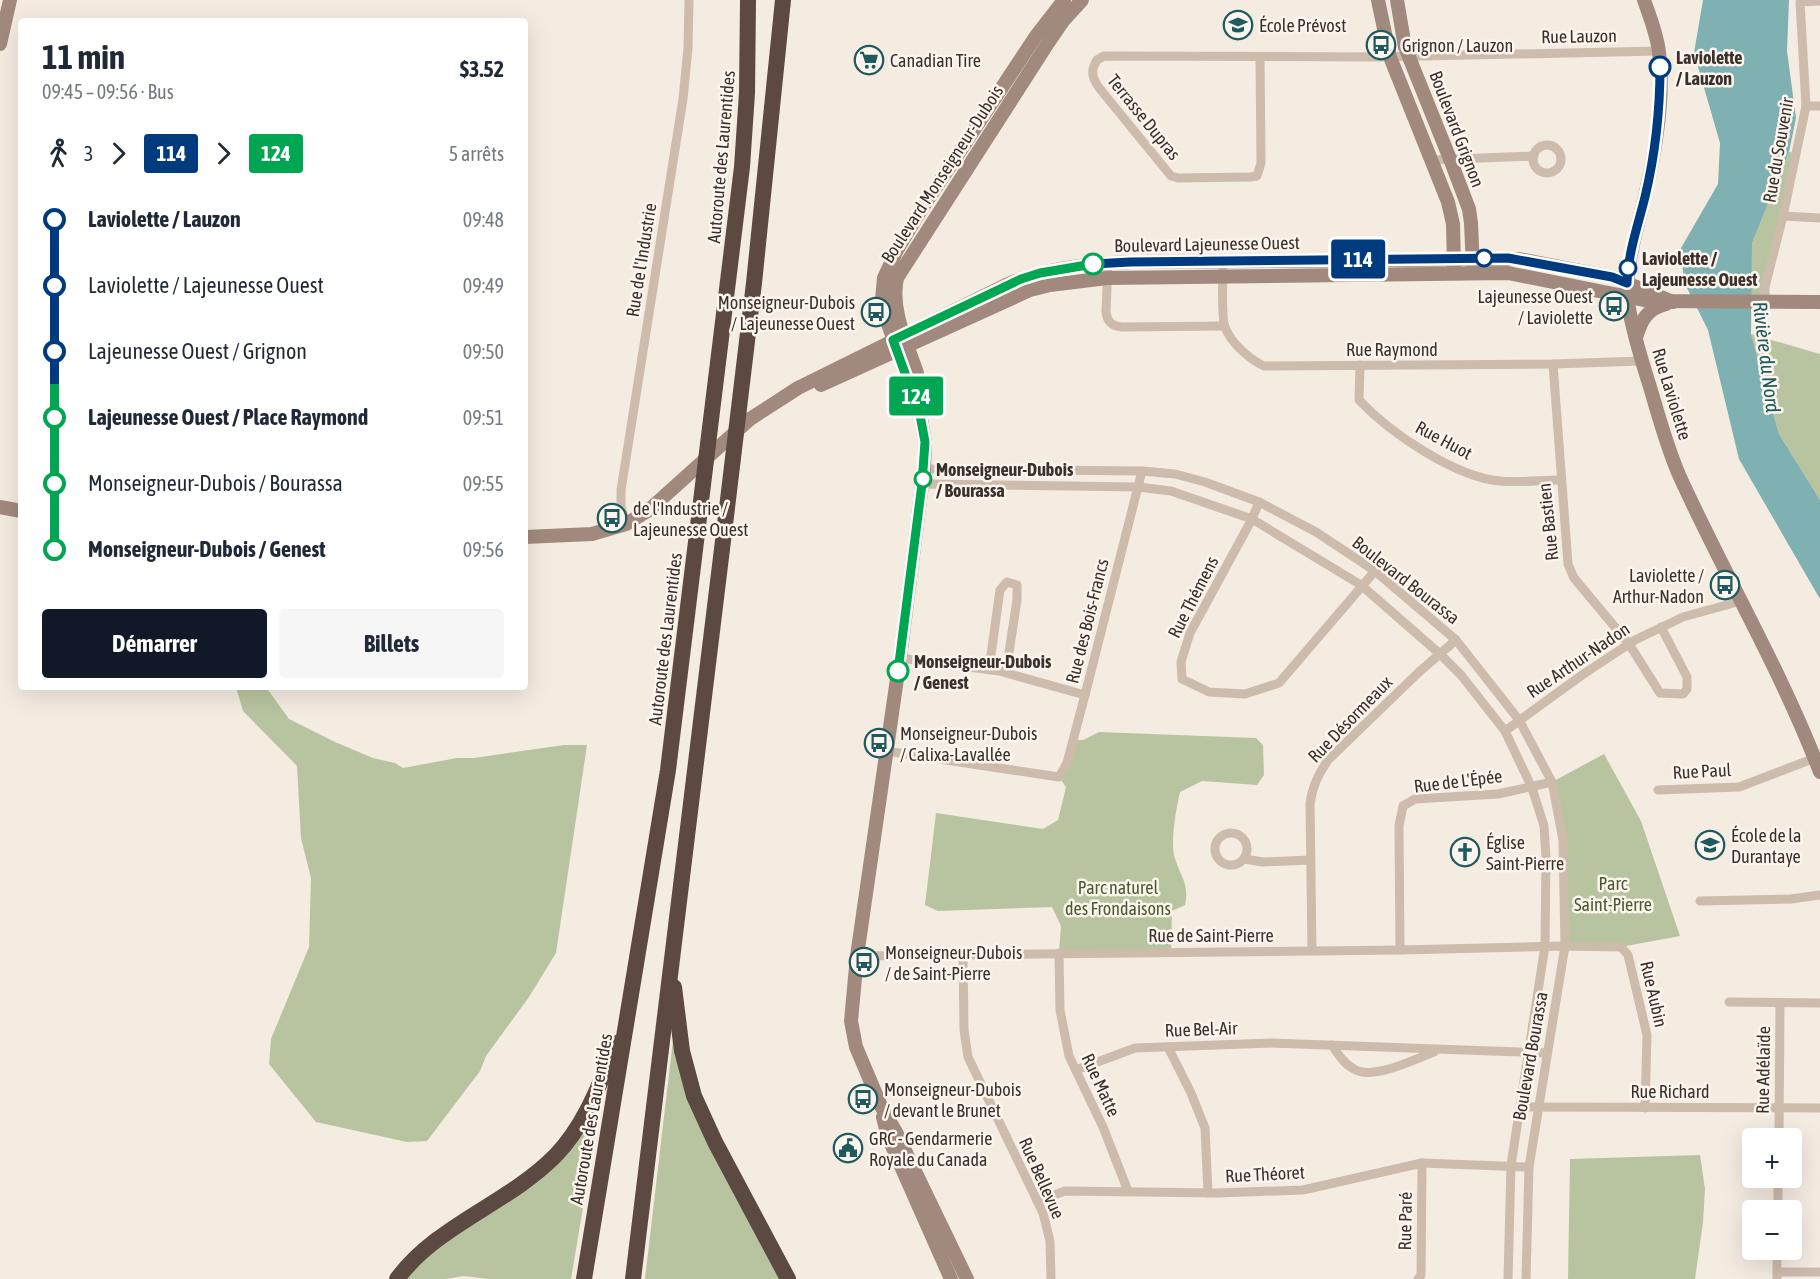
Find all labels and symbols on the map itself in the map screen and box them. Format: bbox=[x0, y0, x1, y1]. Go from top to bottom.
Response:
school or university icon: École Prévost bbox=[1222, 9, 1254, 41]
place label: École Prévost bbox=[1259, 15, 1346, 36]
street label: Rue Lauzon bbox=[1541, 25, 1617, 47]
bus stop icon: Grignon / Lauzon bbox=[1365, 29, 1397, 61]
place label: Grignon / Lauzon bbox=[1402, 35, 1513, 56]
supermarket icon: Canadian Tire bbox=[853, 44, 885, 76]
place label: Laviolette / Lauzon bbox=[1676, 47, 1742, 89]
place label: Canadian Tire bbox=[890, 50, 981, 71]
marker: Laviolette / Lauzon bbox=[1649, 56, 1671, 78]
street label: Boulevard Grignon bbox=[1425, 68, 1489, 190]
street label: Autoroute des Laurentides bbox=[703, 70, 739, 244]
street label: Terrasse Dupras bbox=[1103, 70, 1185, 164]
street label: Boulevard Monseigneur-Dubois bbox=[877, 81, 1007, 267]
street label: Rue du Souvenir bbox=[1758, 95, 1798, 204]
street label: Rue de l'Industrie bbox=[622, 202, 660, 318]
street label: Boulevard Lajeunesse Ouest bbox=[1114, 232, 1300, 256]
line badge: 114 bbox=[1324, 240, 1392, 278]
place label: Laviolette / Lajeunesse Ouest bbox=[1642, 248, 1758, 290]
unlabelled marker bbox=[1475, 249, 1493, 267]
unlabelled marker bbox=[1082, 253, 1104, 275]
marker: Laviolette / Lajeunesse Ouest bbox=[1619, 259, 1637, 277]
place label: Lajeunesse Ouest / Laviolette bbox=[1477, 286, 1593, 328]
bus stop icon: Lajeunesse Ouest / Laviolette bbox=[1598, 290, 1630, 322]
place label: Monseigneur-Dubois / Lajeunesse Ouest bbox=[718, 292, 855, 334]
bus stop icon: Monseigneur-Dubois / Lajeunesse Ouest bbox=[860, 296, 892, 328]
water label: Rivière du Nord bbox=[1749, 300, 1785, 414]
street label: Rue Raymond bbox=[1346, 339, 1438, 360]
street label: Rue Laviolette bbox=[1648, 346, 1696, 442]
line badge: 124 bbox=[882, 376, 950, 416]
street label: Rue Huot bbox=[1412, 416, 1476, 464]
place label: Monseigneur-Dubois / Bourassa bbox=[936, 459, 1074, 501]
marker: Monseigneur-Dubois / Bourassa bbox=[914, 470, 932, 488]
street label: Rue Bastien bbox=[1533, 482, 1563, 562]
place label: de l'Industrie / Lajeunesse Ouest bbox=[633, 498, 749, 540]
bus stop icon: de l'Industrie / Lajeunesse Ouest bbox=[596, 502, 628, 534]
street label: Boulevard Bourassa bbox=[1348, 532, 1464, 628]
street label: Autoroute des Laurentides bbox=[644, 552, 686, 726]
street label: Rue Thémens bbox=[1163, 553, 1223, 641]
street label: Rue des Bois-Francs bbox=[1061, 556, 1113, 686]
place label: Laviolette / Arthur-Nadon bbox=[1613, 565, 1704, 607]
bus stop icon: Laviolette / Arthur-Nadon bbox=[1709, 569, 1741, 601]
street label: Rue Arthur-Nadon bbox=[1523, 618, 1633, 702]
place label: Monseigneur-Dubois / Genest bbox=[914, 651, 1052, 693]
marker: Monseigneur-Dubois / Genest bbox=[887, 660, 909, 682]
street label: Rue Désormeaux bbox=[1303, 671, 1397, 767]
place label: Monseigneur-Dubois / Calixa-Lavallée bbox=[900, 723, 1037, 765]
bus stop icon: Monseigneur-Dubois / Calixa-Lavallée bbox=[863, 727, 895, 759]
street label: Rue Paul bbox=[1672, 759, 1732, 783]
street label: Rue de L'Épée bbox=[1413, 765, 1503, 797]
place label: École de la Durantaye bbox=[1731, 825, 1801, 867]
school or university icon: École de la Durantaye bbox=[1694, 829, 1726, 861]
place label: Église Saint-Pierre bbox=[1486, 832, 1564, 874]
church icon: Église Saint-Pierre bbox=[1449, 836, 1481, 868]
park label: Parc Saint-Pierre bbox=[1574, 873, 1652, 915]
park label: Parc naturel des Frondaisons bbox=[1065, 877, 1171, 919]
street label: Rue de Saint-Pierre bbox=[1148, 925, 1274, 946]
place label: Monseigneur-Dubois / de Saint-Pierre bbox=[885, 942, 1022, 984]
bus stop icon: Monseigneur-Dubois / de Saint-Pierre bbox=[848, 946, 880, 978]
street label: Rue Aubin bbox=[1636, 959, 1672, 1029]
street label: Boulevard Bourassa bbox=[1508, 990, 1552, 1122]
street label: Rue Bel-Air bbox=[1164, 1017, 1238, 1041]
street label: Rue Adélaïde bbox=[1752, 1026, 1774, 1114]
street label: Autoroute des Laurentides bbox=[566, 1032, 616, 1206]
street label: Rue Matte bbox=[1077, 1050, 1125, 1120]
place label: Monseigneur-Dubois / devant le Brunet bbox=[884, 1079, 1021, 1121]
street label: Rue Richard bbox=[1630, 1081, 1710, 1102]
bus stop icon: Monseigneur-Dubois / devant le Brunet bbox=[847, 1083, 879, 1115]
place label: GRC - Gendarmerie Royale du Canada bbox=[869, 1128, 992, 1170]
public building icon: GRC - Gendarmerie Royale du Canada bbox=[832, 1132, 864, 1164]
street label: Rue Bellevue bbox=[1015, 1134, 1069, 1222]
street label: Rue Théoret bbox=[1225, 1161, 1305, 1187]
street label: Rue Paré bbox=[1394, 1191, 1416, 1251]

